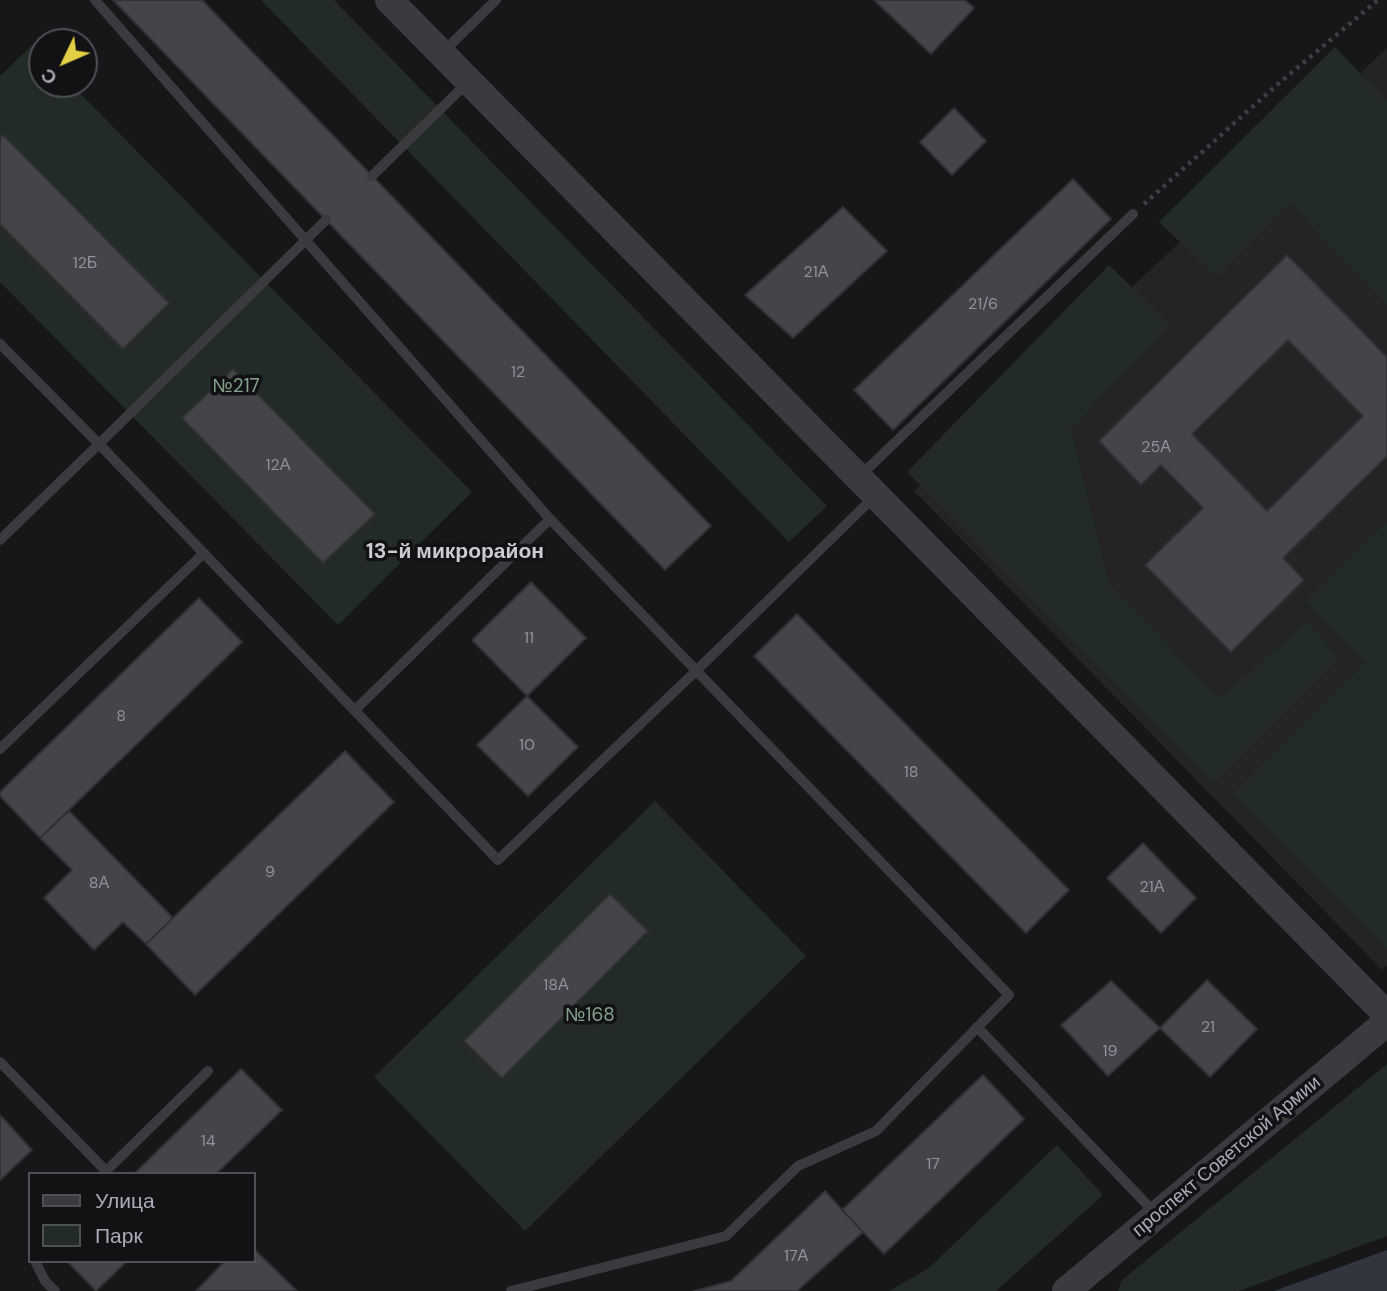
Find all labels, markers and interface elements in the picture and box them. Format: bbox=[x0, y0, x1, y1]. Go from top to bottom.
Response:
north arrow bbox=[28, 28, 98, 98]
text: С bbox=[35, 63, 63, 90]
house number: 12Б bbox=[73, 254, 97, 274]
house number: 21А bbox=[804, 263, 828, 283]
house number: 21/6 bbox=[968, 295, 998, 315]
house number: 12 bbox=[511, 363, 525, 383]
park label: №217 bbox=[212, 376, 260, 398]
house number: 25А bbox=[1141, 438, 1171, 458]
house number: 12А bbox=[266, 456, 290, 476]
district label: 13-й микрорайон bbox=[366, 539, 544, 565]
house number: 11 bbox=[524, 629, 534, 649]
house number: 8 bbox=[116, 707, 126, 727]
house number: 10 bbox=[519, 736, 535, 756]
house number: 18 bbox=[904, 763, 918, 783]
house number: 9 bbox=[265, 863, 275, 883]
house number: 8А bbox=[89, 874, 109, 894]
house number: 21А bbox=[1140, 878, 1164, 898]
house number: 18А bbox=[543, 976, 569, 996]
park label: №168 bbox=[565, 1005, 615, 1027]
house number: 21 bbox=[1201, 1018, 1215, 1038]
house number: 19 bbox=[1102, 1042, 1118, 1062]
street label: проспект Советской Армии bbox=[1128, 1072, 1326, 1242]
house number: 14 bbox=[201, 1132, 215, 1152]
house number: 17 bbox=[926, 1155, 940, 1175]
legend bbox=[28, 1172, 256, 1263]
text: Улица bbox=[95, 1187, 155, 1215]
text: Парк bbox=[95, 1222, 143, 1250]
house number: 17А bbox=[784, 1247, 808, 1267]

